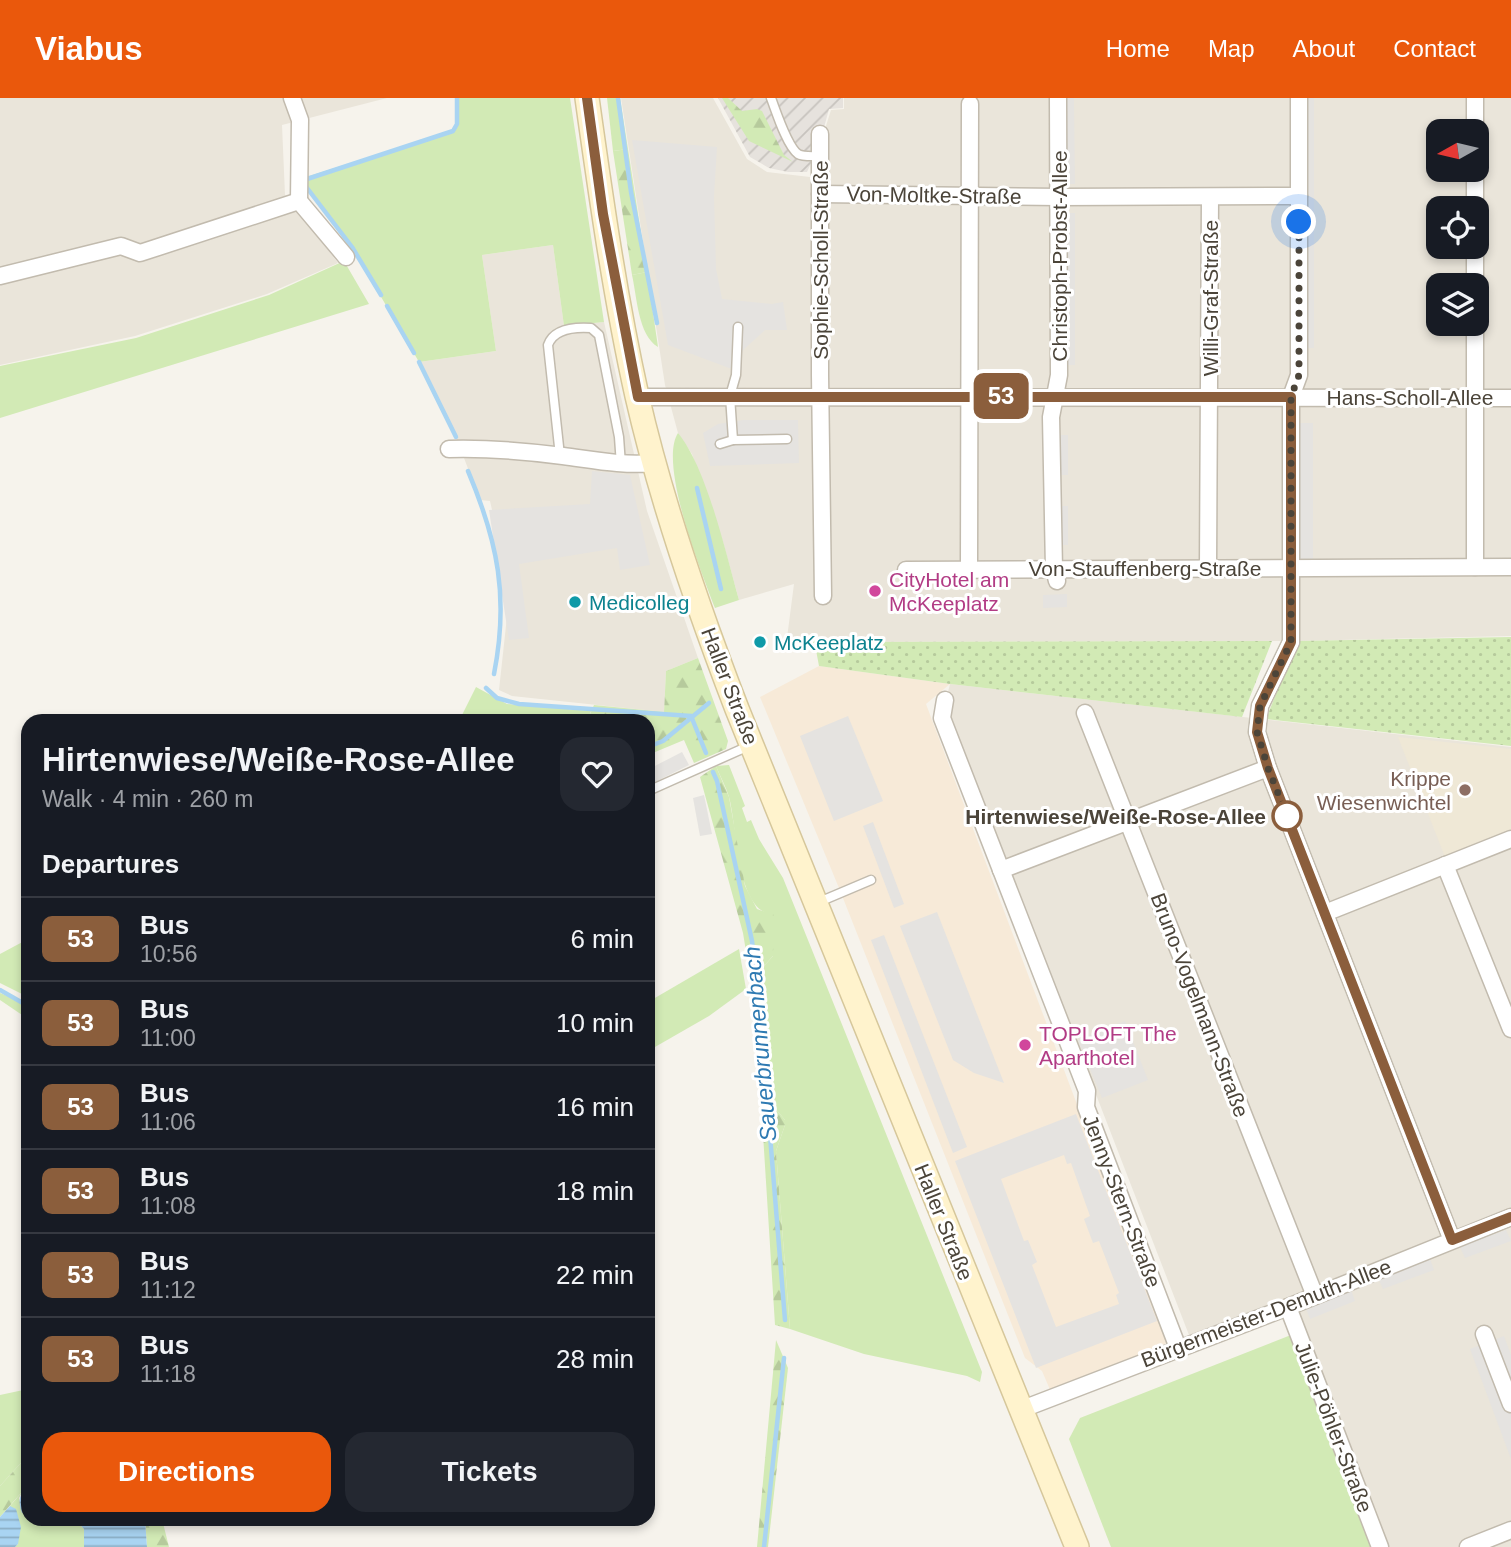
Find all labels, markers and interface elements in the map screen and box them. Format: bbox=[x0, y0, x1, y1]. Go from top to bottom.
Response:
text: Viabus bbox=[35, 30, 143, 67]
text: Home bbox=[1106, 35, 1170, 62]
text: Map bbox=[1208, 35, 1255, 62]
text: About bbox=[1293, 35, 1355, 62]
text: Contact bbox=[1393, 35, 1476, 62]
north arrow bbox=[1426, 119, 1489, 182]
map controls bbox=[1426, 119, 1489, 336]
street label: Christoph-Probst-Allee bbox=[1048, 150, 1071, 362]
street label: Sophie-Scholl-Straße bbox=[809, 160, 832, 360]
street label: Von-Moltke-Straße bbox=[846, 182, 1022, 208]
button: locate bbox=[1426, 196, 1489, 259]
your location bbox=[1281, 204, 1316, 239]
street label: Willi-Graf-Straße bbox=[1199, 220, 1222, 376]
button: layers bbox=[1426, 273, 1489, 336]
line badge: 53 bbox=[970, 373, 1032, 419]
text: 53 bbox=[988, 382, 1014, 409]
street label: Hans-Scholl-Allee bbox=[1327, 386, 1493, 409]
street label: Von-Stauffenberg-Straße bbox=[1028, 557, 1262, 580]
place label: CityHotel am McKeeplatz bbox=[889, 568, 1009, 615]
marker: CityHotel am McKeeplatz bbox=[867, 583, 883, 599]
place label: Medicolleg bbox=[589, 591, 689, 614]
marker: Medicolleg bbox=[567, 594, 583, 610]
street label: Haller Straße bbox=[697, 624, 763, 748]
place label: McKeeplatz bbox=[774, 631, 884, 654]
marker: McKeeplatz bbox=[752, 634, 768, 650]
button: heart bbox=[560, 737, 634, 811]
text: Hirtenwiese/Weiße-Rose-Allee bbox=[42, 741, 515, 778]
place label: Krippe Wiesenwichtel bbox=[1317, 767, 1451, 814]
marker: Krippe Wiesenwichtel bbox=[1457, 782, 1473, 798]
text: Walk · 4 min · 260 m bbox=[42, 786, 253, 812]
marker: Hirtenwiese/Weiße-Rose-Allee bbox=[1272, 801, 1302, 831]
place label: Hirtenwiese/Weiße-Rose-Allee bbox=[965, 805, 1266, 828]
text: Departures bbox=[42, 849, 179, 879]
street label: Bruno-Vogelmann-Straße bbox=[1147, 890, 1253, 1120]
text: Bus bbox=[140, 910, 189, 940]
text: 6 min bbox=[570, 924, 634, 954]
text: 53 bbox=[67, 925, 94, 952]
text: 10:56 bbox=[140, 941, 198, 967]
water label: Sauerbrunnenbach bbox=[739, 945, 781, 1143]
text: Bus bbox=[140, 994, 189, 1024]
text: 10 min bbox=[556, 1008, 634, 1038]
text: 53 bbox=[67, 1009, 94, 1036]
place label: TOPLOFT The Aparthotel bbox=[1039, 1022, 1177, 1069]
text: 11:00 bbox=[140, 1025, 196, 1051]
marker: TOPLOFT The Aparthotel bbox=[1017, 1037, 1033, 1053]
text: Bus bbox=[140, 1078, 189, 1108]
text: 16 min bbox=[556, 1092, 634, 1122]
text: 53 bbox=[67, 1093, 94, 1120]
text: 11:06 bbox=[140, 1109, 196, 1135]
street label: Jenny-Stern-Straße bbox=[1078, 1111, 1166, 1291]
street label: Haller Straße bbox=[910, 1160, 978, 1284]
text: Bus bbox=[140, 1162, 189, 1192]
text: 18 min bbox=[556, 1176, 634, 1206]
text: 53 bbox=[67, 1177, 94, 1204]
text: 11:08 bbox=[140, 1193, 196, 1219]
text: Bus bbox=[140, 1246, 189, 1276]
street label: Bürgermeister-Demuth-Allee bbox=[1138, 1255, 1394, 1371]
text: 22 min bbox=[556, 1260, 634, 1290]
text: 53 bbox=[67, 1261, 94, 1288]
text: 11:12 bbox=[140, 1277, 196, 1303]
text: Bus bbox=[140, 1330, 189, 1360]
street label: Julie-Pöhler-Straße bbox=[1291, 1338, 1377, 1516]
text: 28 min bbox=[556, 1344, 634, 1374]
text: 53 bbox=[67, 1345, 94, 1372]
text: 11:18 bbox=[140, 1361, 196, 1387]
button: Directions bbox=[42, 1432, 331, 1512]
button: Tickets bbox=[345, 1432, 634, 1512]

